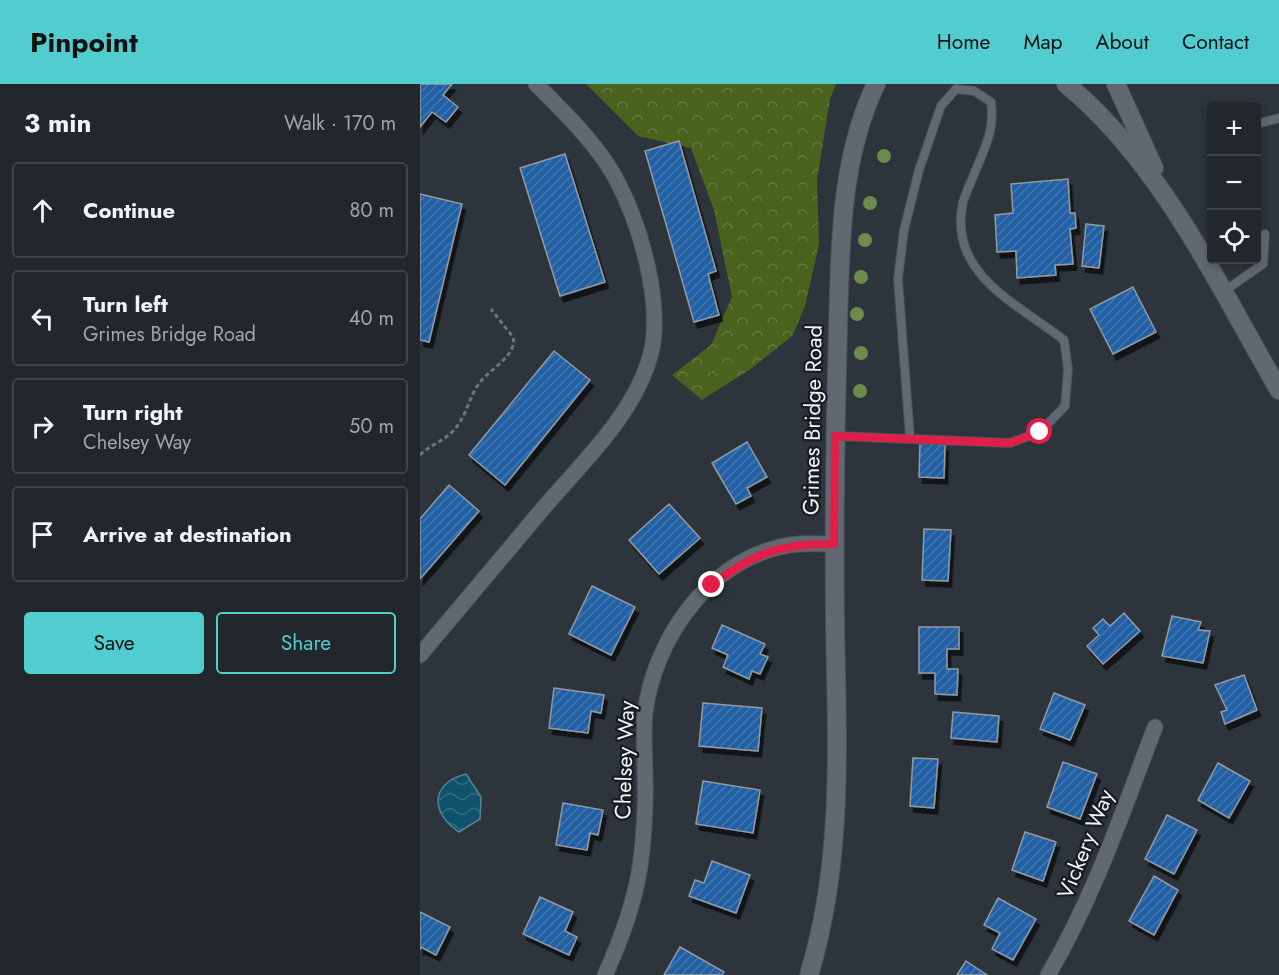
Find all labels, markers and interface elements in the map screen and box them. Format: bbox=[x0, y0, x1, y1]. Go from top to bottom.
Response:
text: Pinpoint bbox=[30, 22, 138, 63]
text: Home bbox=[937, 27, 990, 57]
text: Map bbox=[1023, 27, 1063, 57]
text: About bbox=[1096, 27, 1149, 57]
text: Contact bbox=[1182, 27, 1249, 57]
map controls bbox=[1207, 102, 1261, 264]
button: + bbox=[1207, 102, 1261, 156]
text: 3 min bbox=[24, 104, 91, 142]
text: Walk · 170 m bbox=[284, 109, 396, 138]
button: − bbox=[1207, 156, 1261, 210]
icon: ahead bbox=[26, 194, 59, 227]
text: Continue bbox=[83, 194, 175, 226]
text: 80 m bbox=[349, 196, 394, 225]
button: locate bbox=[1207, 210, 1261, 264]
text: Turn left bbox=[83, 288, 168, 320]
icon: left bbox=[26, 302, 59, 335]
text: 40 m bbox=[349, 304, 394, 333]
text: Grimes Bridge Road bbox=[83, 320, 256, 349]
street label: Grimes Bridge Road bbox=[794, 325, 830, 515]
text: Turn right bbox=[83, 396, 183, 428]
icon: right bbox=[26, 410, 59, 443]
text: 50 m bbox=[349, 412, 394, 441]
route start bbox=[1026, 418, 1052, 444]
text: Chelsey Way bbox=[83, 428, 191, 457]
icon: arrive bbox=[26, 518, 59, 551]
text: Arrive at destination bbox=[83, 518, 292, 550]
route end bbox=[698, 571, 724, 597]
button: Save bbox=[24, 612, 204, 674]
button: Share bbox=[216, 612, 396, 674]
street label: Chelsey Way bbox=[606, 700, 642, 820]
street label: Vickery Way bbox=[1049, 784, 1122, 904]

